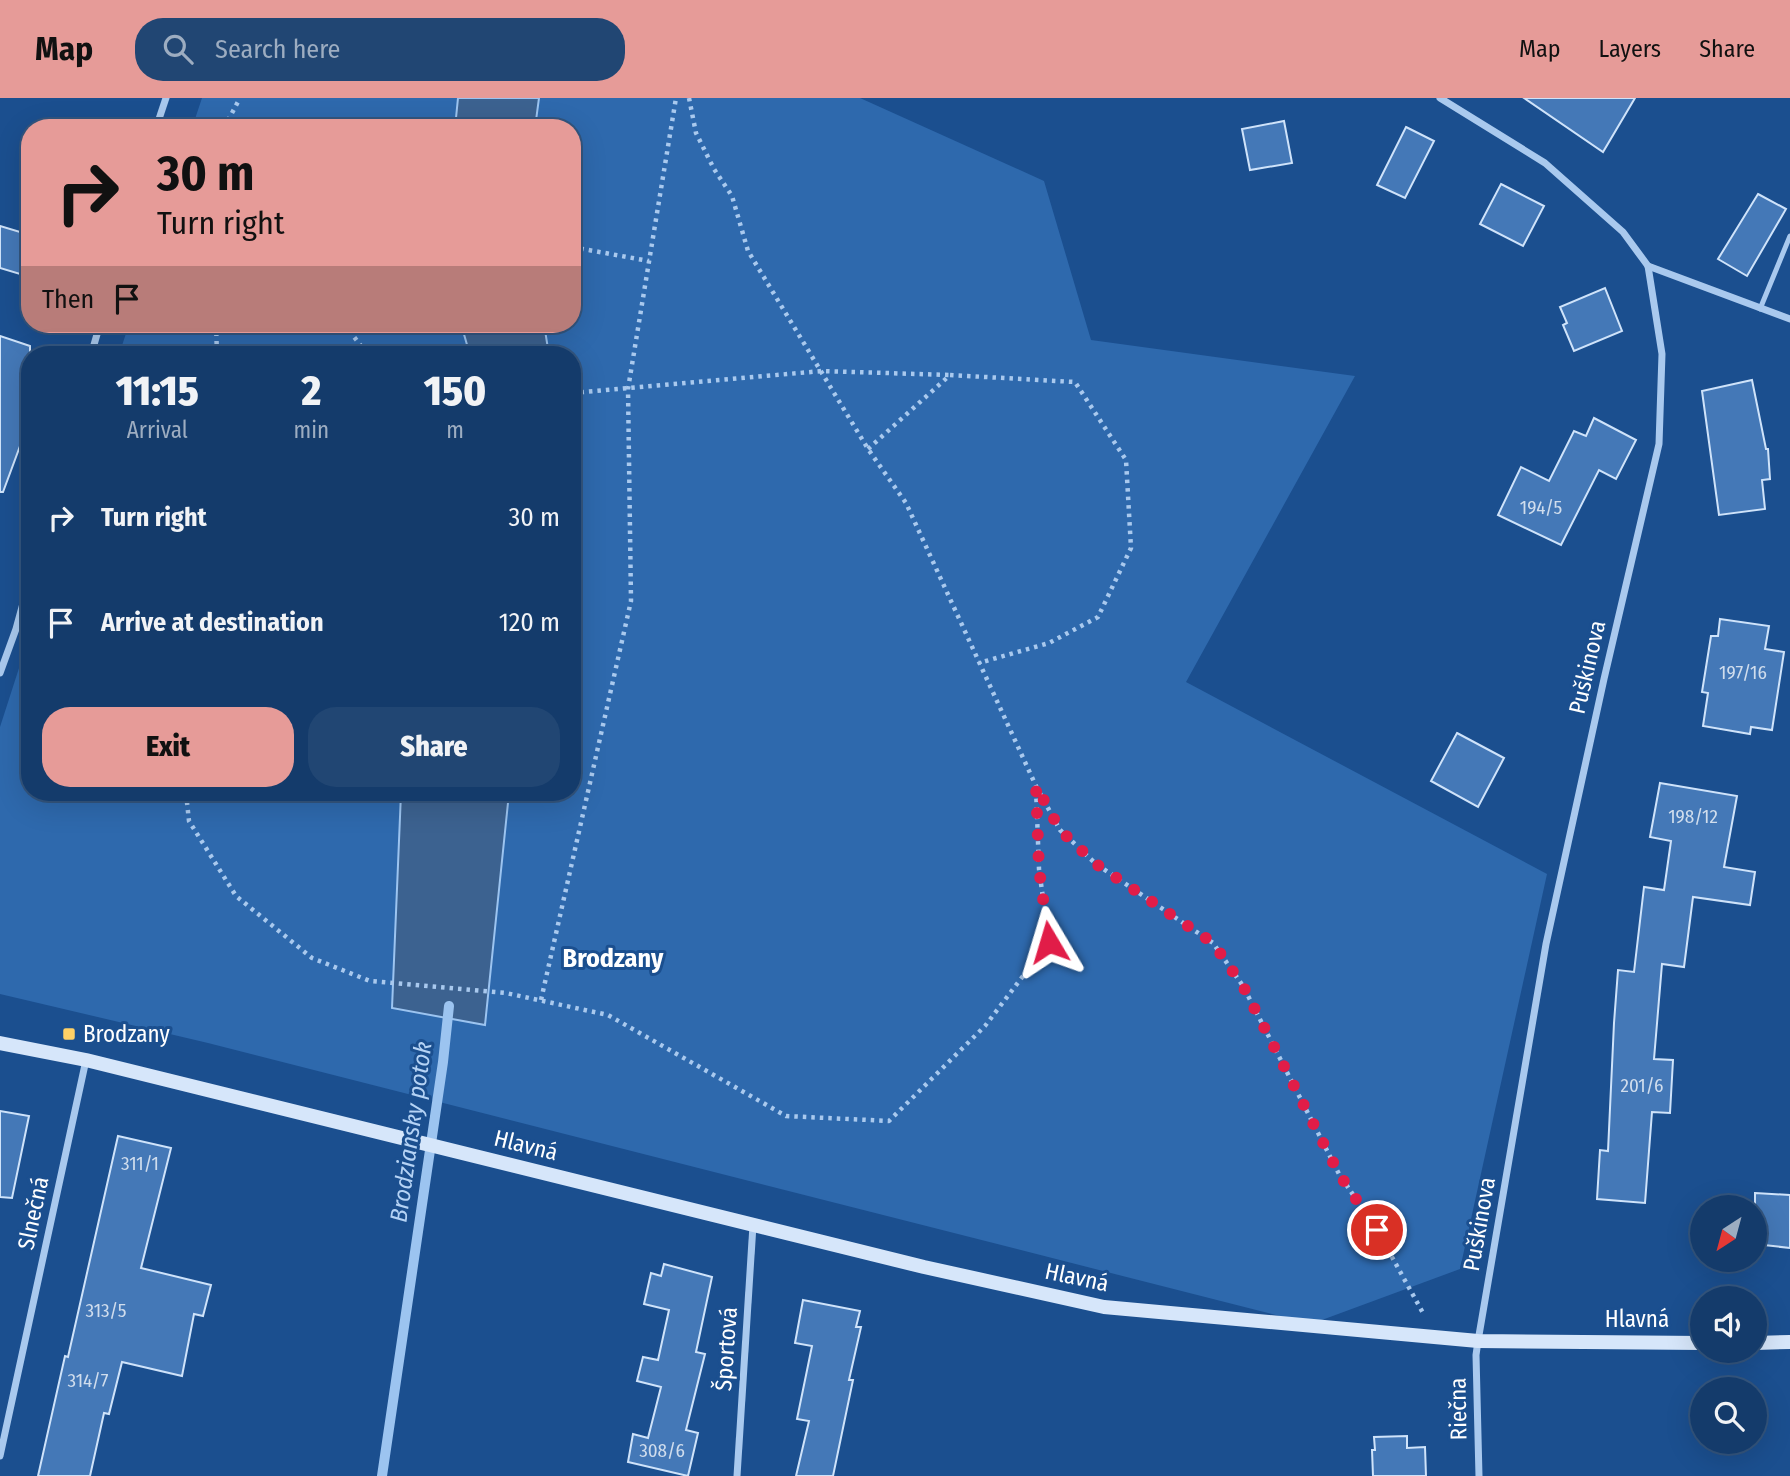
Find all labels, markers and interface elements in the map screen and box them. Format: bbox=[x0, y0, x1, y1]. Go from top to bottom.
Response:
search box bbox=[135, 18, 625, 81]
text: Map bbox=[35, 29, 93, 69]
icon: search bbox=[159, 30, 197, 68]
text: Search here bbox=[215, 34, 340, 65]
text: Map bbox=[1519, 35, 1561, 63]
text: Layers bbox=[1599, 35, 1661, 63]
text: Share bbox=[1699, 35, 1755, 63]
text: 30 m bbox=[157, 144, 255, 203]
icon: right bbox=[42, 147, 133, 238]
text: Turn right bbox=[157, 204, 284, 242]
icon: arrive bbox=[108, 280, 146, 318]
text: Then bbox=[42, 284, 94, 315]
text: 11:15 bbox=[116, 366, 199, 416]
text: 2 bbox=[301, 366, 321, 416]
text: 150 bbox=[424, 366, 486, 416]
text: Arrival bbox=[127, 416, 188, 444]
text: min bbox=[294, 416, 329, 444]
text: m bbox=[446, 416, 464, 444]
house number: 194/5 bbox=[1520, 496, 1562, 519]
icon: right bbox=[42, 499, 80, 537]
text: Turn right bbox=[101, 502, 207, 533]
text: 30 m bbox=[509, 502, 560, 533]
icon: arrive bbox=[42, 604, 80, 642]
text: Arrive at destination bbox=[101, 607, 324, 638]
text: 120 m bbox=[499, 607, 560, 638]
street label: Puškinova bbox=[1563, 617, 1611, 717]
house number: 197/16 bbox=[1719, 661, 1767, 684]
button: Exit bbox=[42, 707, 294, 787]
button: Share bbox=[308, 707, 560, 787]
house number: 198/12 bbox=[1668, 805, 1718, 828]
position arrow bbox=[1012, 905, 1086, 979]
district label: Brodzany bbox=[563, 943, 664, 974]
place label: Brodzany bbox=[83, 1020, 170, 1048]
marker: Brodzany bbox=[61, 1026, 77, 1042]
water label: Brodziansky potok bbox=[384, 1040, 438, 1224]
house number: 201/6 bbox=[1621, 1074, 1663, 1097]
street label: Hlavná bbox=[491, 1124, 561, 1166]
house number: 311/1 bbox=[121, 1152, 159, 1175]
street label: Slnečná bbox=[12, 1174, 54, 1252]
street label: Puškinova bbox=[1457, 1175, 1501, 1273]
north arrow bbox=[1690, 1195, 1768, 1272]
map controls bbox=[1690, 1195, 1767, 1454]
pin bbox=[1347, 1200, 1407, 1260]
icon: arrive bbox=[1358, 1211, 1396, 1249]
street label: Hlavná bbox=[1043, 1257, 1111, 1297]
button: sound bbox=[1690, 1286, 1767, 1363]
house number: 313/5 bbox=[86, 1299, 126, 1322]
street label: Hlavná bbox=[1605, 1305, 1669, 1333]
street label: Športová bbox=[708, 1306, 743, 1392]
house number: 314/7 bbox=[68, 1369, 109, 1392]
street label: Riečna bbox=[1443, 1377, 1473, 1441]
button: search bbox=[1690, 1377, 1767, 1454]
house number: 308/6 bbox=[639, 1439, 685, 1462]

